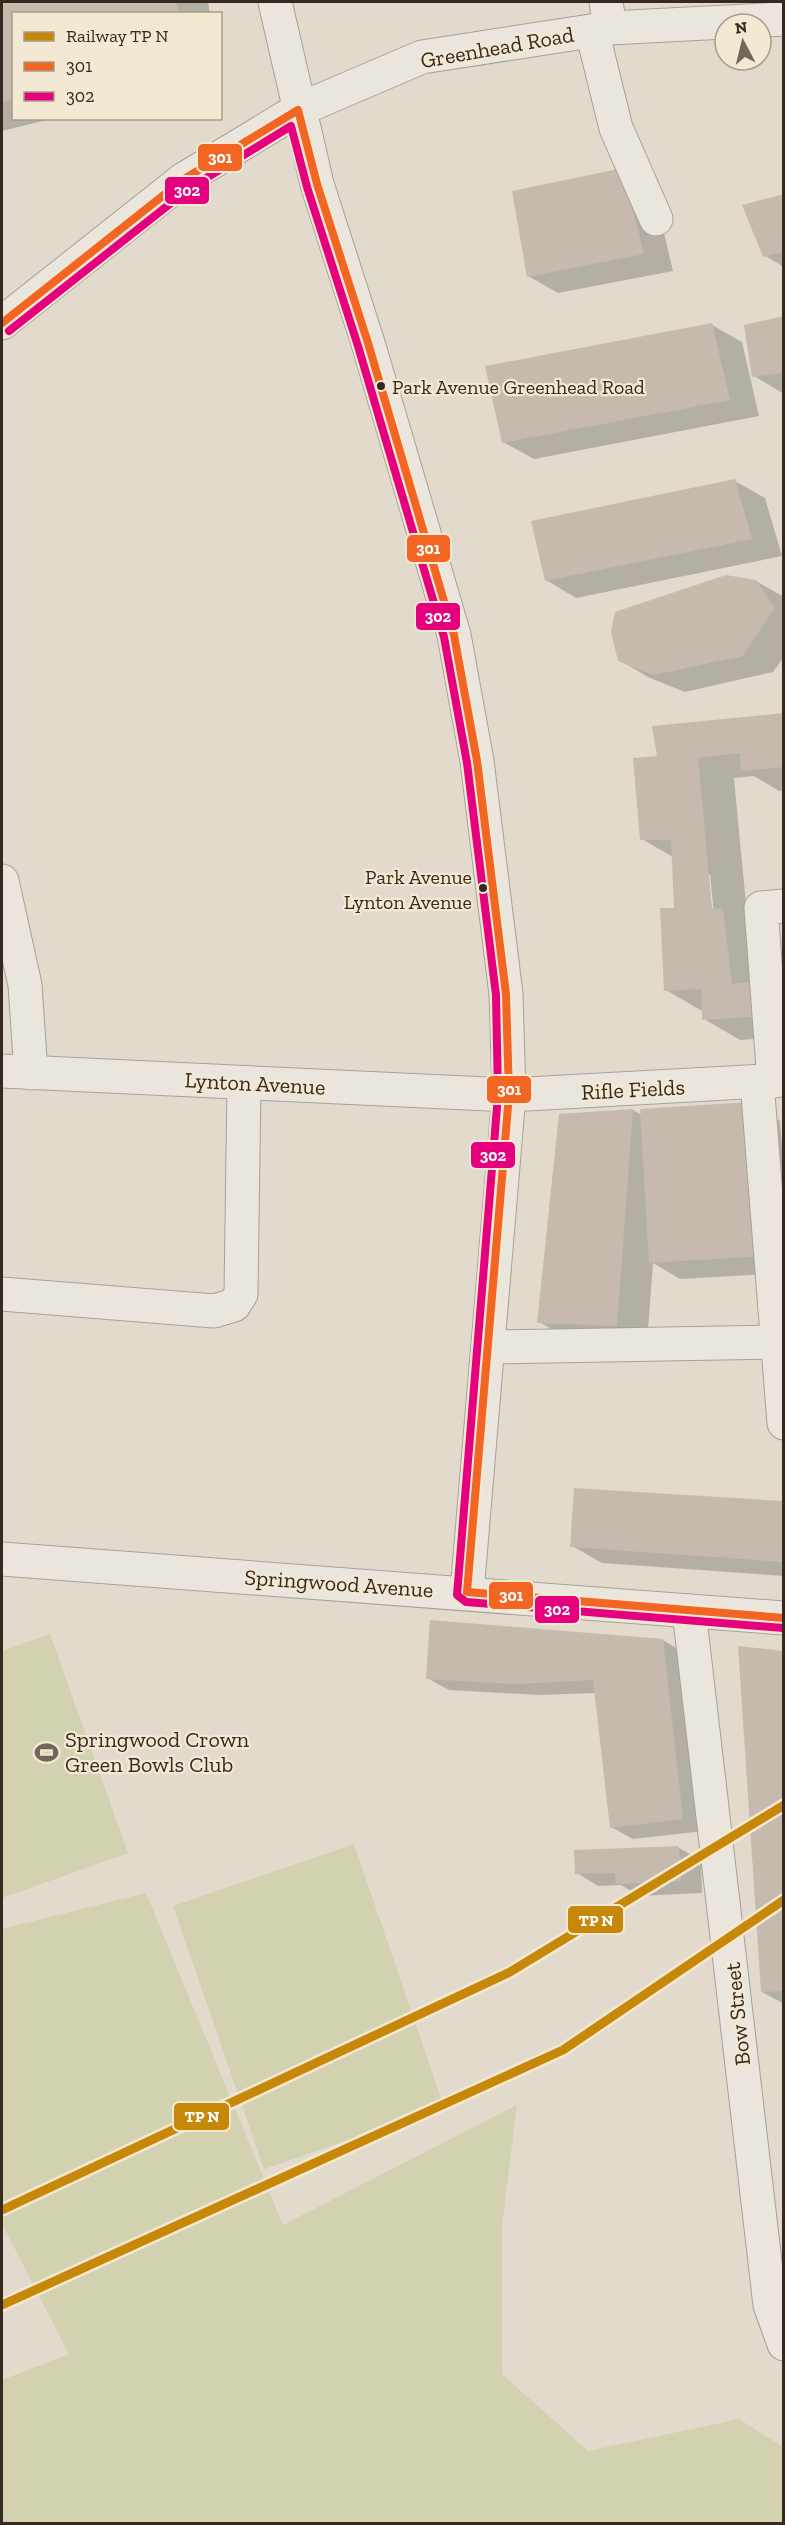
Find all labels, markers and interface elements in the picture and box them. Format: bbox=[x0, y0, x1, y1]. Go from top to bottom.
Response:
legend bbox=[12, 12, 222, 120]
north arrow bbox=[713, 12, 773, 72]
text: N bbox=[734, 17, 748, 38]
street label: Greenhead Road bbox=[418, 21, 576, 74]
text: Railway TP N bbox=[66, 25, 169, 47]
text: 301 bbox=[66, 55, 92, 77]
text: 302 bbox=[66, 85, 94, 107]
line badge: 301 bbox=[197, 143, 243, 172]
text: 301 bbox=[208, 148, 233, 167]
line badge: 302 bbox=[164, 176, 210, 205]
text: 302 bbox=[174, 181, 201, 200]
place label: Park Avenue Greenhead Road bbox=[392, 375, 645, 399]
marker: Park Avenue Greenhead Road bbox=[375, 380, 387, 392]
line badge: 301 bbox=[406, 534, 451, 563]
text: 301 bbox=[416, 539, 441, 558]
line badge: 302 bbox=[415, 602, 461, 631]
text: 302 bbox=[425, 607, 452, 626]
place label: Park Avenue Lynton Avenue bbox=[344, 865, 472, 914]
marker: Park Avenue Lynton Avenue bbox=[477, 882, 489, 894]
street label: Lynton Avenue bbox=[184, 1066, 326, 1101]
street label: Rifle Fields bbox=[580, 1073, 686, 1106]
line badge: 301 bbox=[486, 1075, 532, 1104]
text: 301 bbox=[497, 1080, 522, 1099]
line badge: 302 bbox=[470, 1141, 516, 1169]
text: 302 bbox=[480, 1146, 507, 1165]
street label: Springwood Avenue bbox=[244, 1563, 434, 1604]
line badge: 301 bbox=[488, 1581, 534, 1610]
text: 301 bbox=[499, 1586, 524, 1605]
line badge: 302 bbox=[534, 1595, 580, 1624]
text: 302 bbox=[544, 1600, 571, 1619]
place label: Springwood Crown Green Bowls Club bbox=[65, 1726, 250, 1778]
sports icon: Springwood Crown Green Bowls Club bbox=[34, 1739, 60, 1765]
line badge: TP N bbox=[567, 1905, 624, 1934]
text: TP N bbox=[579, 1911, 613, 1930]
street label: Bow Street bbox=[719, 1960, 756, 2067]
line badge: TP N bbox=[173, 2102, 230, 2131]
text: TP N bbox=[185, 2107, 219, 2126]

